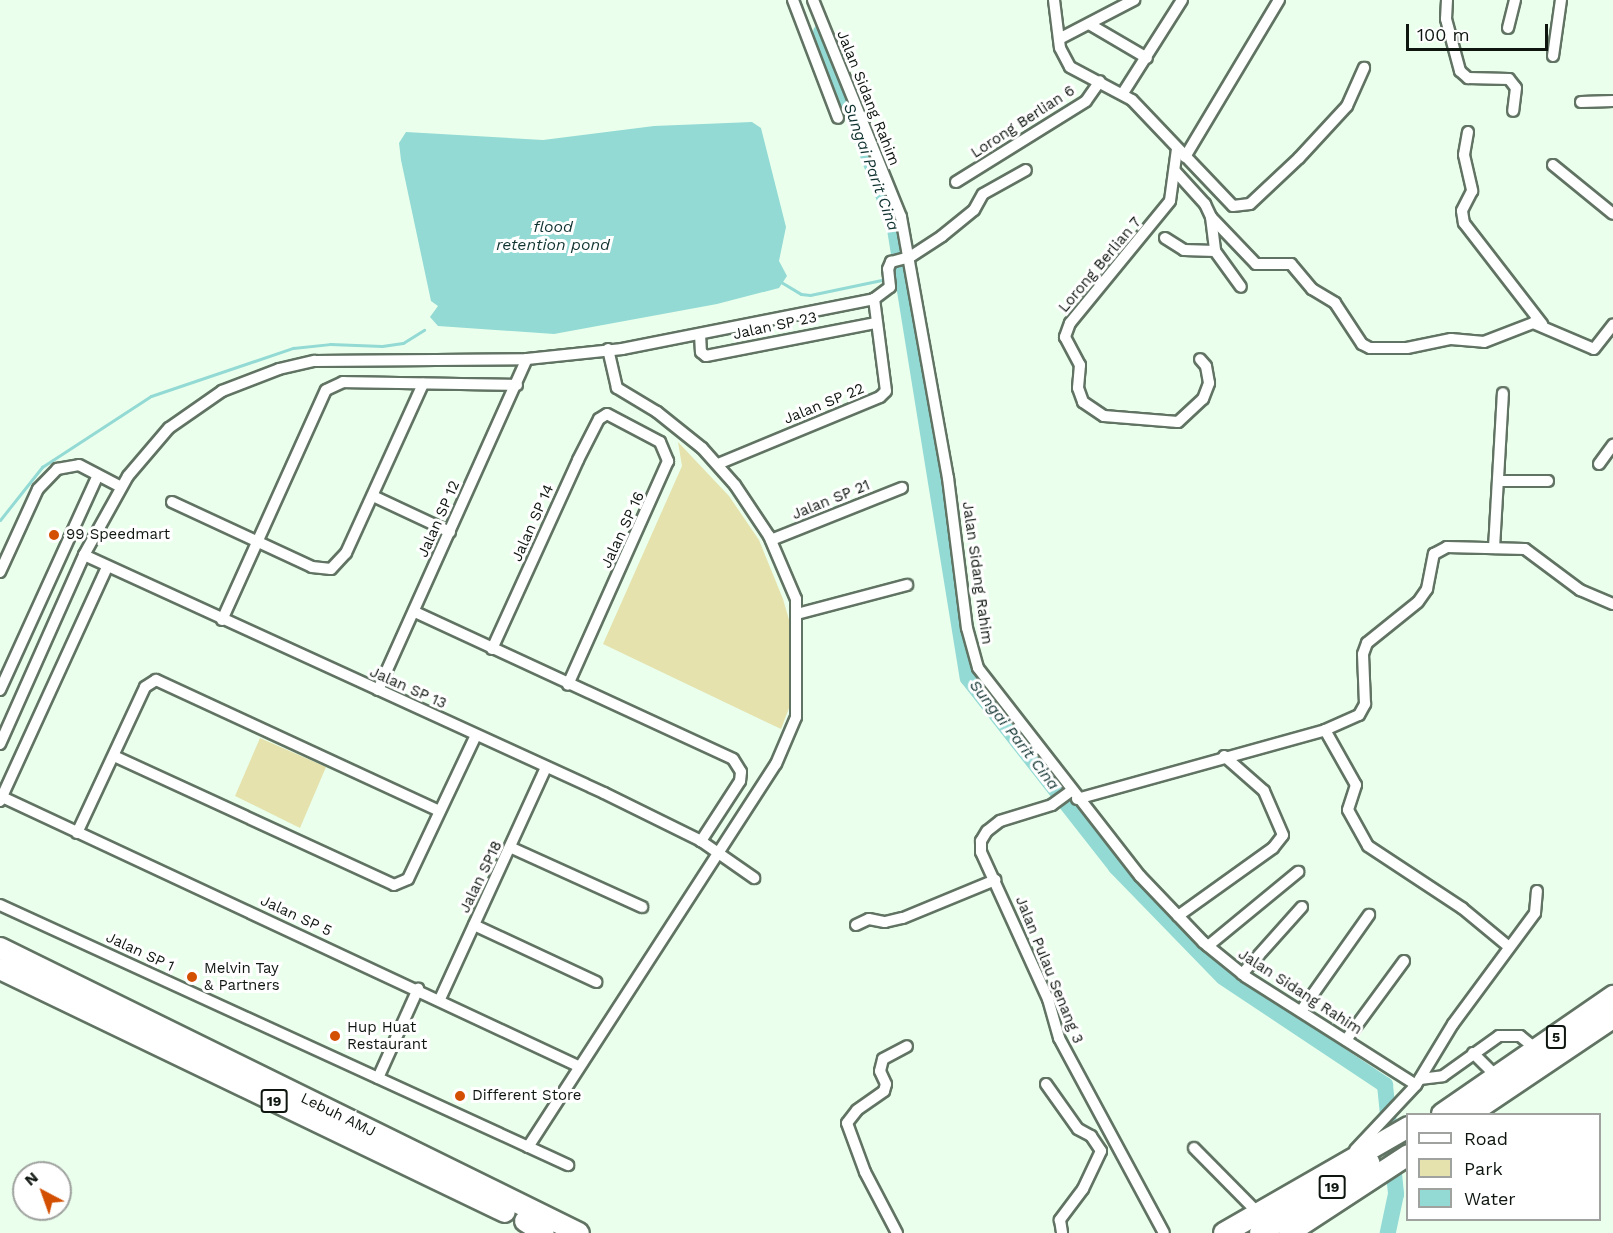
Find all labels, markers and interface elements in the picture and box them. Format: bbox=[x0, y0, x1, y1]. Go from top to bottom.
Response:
scale bar bbox=[1409, 12, 1552, 50]
text: 100 m bbox=[1417, 24, 1470, 45]
street label: Jalan Sidang Rahim bbox=[833, 28, 903, 168]
street label: Lorong Berlian 6 bbox=[968, 82, 1078, 162]
water label: Sungai Parit Cina bbox=[839, 101, 903, 233]
street label: Lorong Berlian 7 bbox=[1055, 213, 1145, 317]
water label: flood retention pond bbox=[496, 217, 610, 255]
street label: Jalan SP 23 bbox=[731, 308, 819, 344]
street label: Jalan SP 22 bbox=[781, 380, 867, 428]
street label: Jalan SP 21 bbox=[789, 476, 873, 524]
street label: Jalan SP 12 bbox=[414, 478, 464, 560]
street label: Jalan SP 14 bbox=[508, 481, 558, 565]
street label: Jalan SP 16 bbox=[597, 489, 649, 571]
street label: Jalan Sidang Rahim bbox=[958, 500, 996, 646]
place label: 99 Speedmart bbox=[66, 526, 170, 544]
marker: 99 Speedmart bbox=[47, 528, 61, 542]
street label: Jalan SP 13 bbox=[367, 663, 449, 713]
water label: Sungai Parit Cina bbox=[965, 676, 1063, 794]
street label: Jalan SP18 bbox=[456, 838, 506, 916]
street label: Jalan SP 5 bbox=[257, 892, 335, 940]
street label: Jalan Pulau Senang 3 bbox=[1011, 894, 1087, 1046]
street label: Jalan SP 1 bbox=[103, 928, 177, 976]
street label: Jalan Sidang Rahim bbox=[1235, 945, 1365, 1039]
place label: Melvin Tay & Partners bbox=[204, 959, 280, 994]
marker: Melvin Tay & Partners bbox=[185, 970, 199, 984]
place label: Hup Huat Restaurant bbox=[347, 1018, 427, 1053]
road number: 5 bbox=[1546, 1026, 1566, 1048]
marker: Hup Huat Restaurant bbox=[328, 1029, 342, 1043]
place label: Different Store bbox=[472, 1087, 582, 1105]
street label: Lebuh AMJ bbox=[297, 1089, 379, 1141]
marker: Different Store bbox=[453, 1089, 467, 1103]
road number: 19 bbox=[260, 1090, 288, 1112]
legend bbox=[1406, 1113, 1601, 1221]
text: Road bbox=[1464, 1128, 1508, 1149]
text: Park bbox=[1464, 1158, 1503, 1179]
north arrow bbox=[12, 1161, 72, 1221]
text: N bbox=[20, 1167, 42, 1190]
road number: 19 bbox=[1318, 1176, 1346, 1198]
text: Water bbox=[1464, 1188, 1516, 1209]

